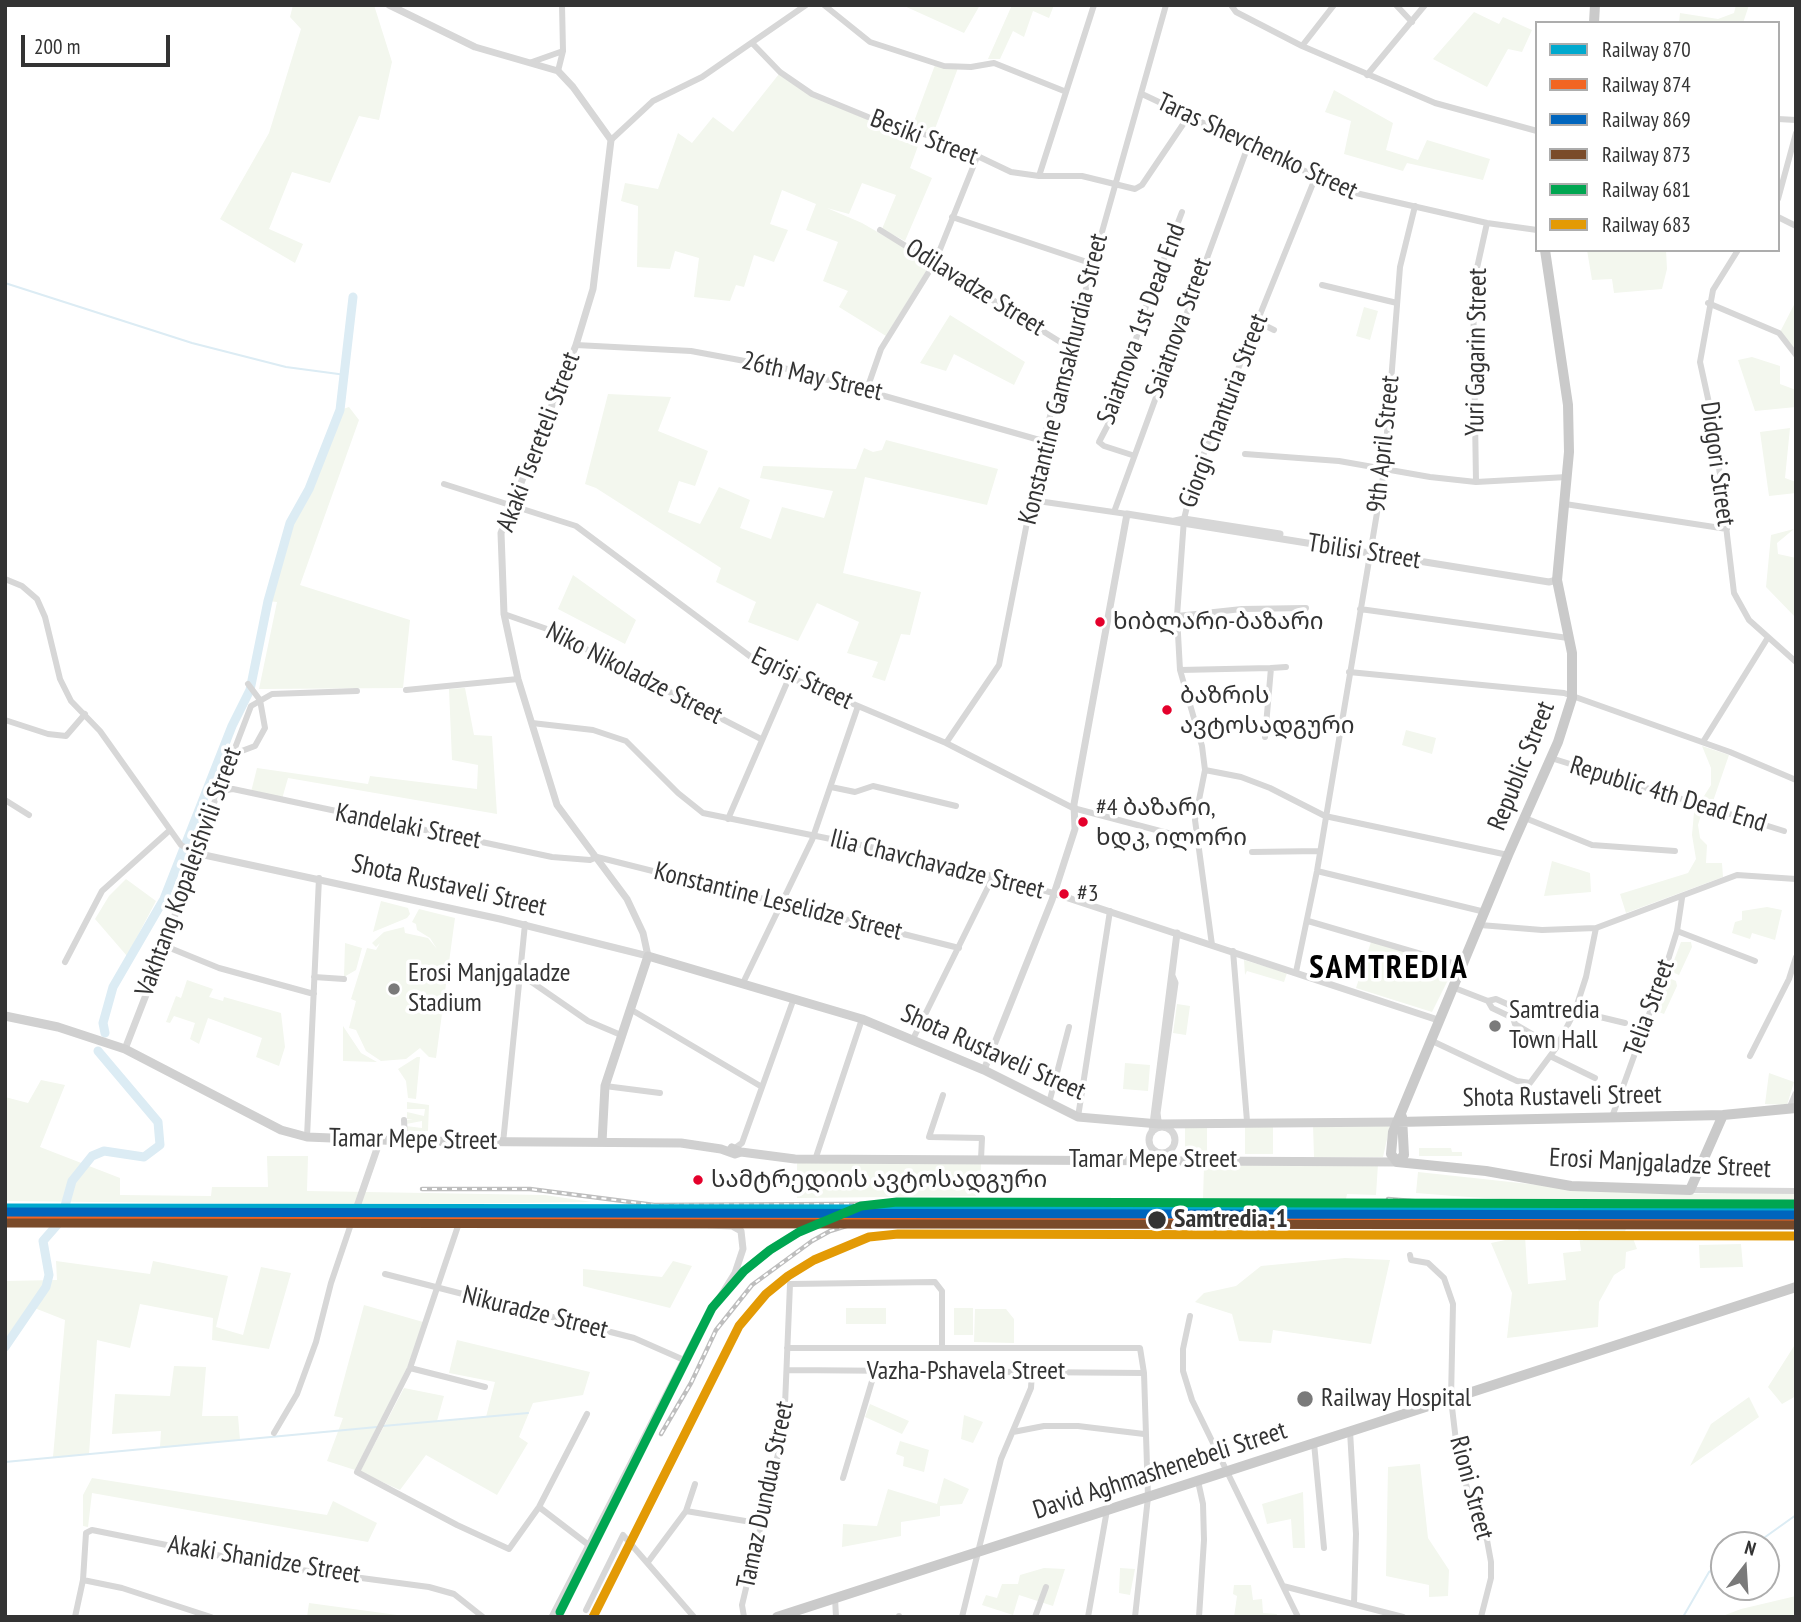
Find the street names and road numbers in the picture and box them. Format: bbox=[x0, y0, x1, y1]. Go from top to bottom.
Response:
street label: Taras Shevchenko Street bbox=[1152, 87, 1362, 207]
street label: Besiki Street bbox=[866, 103, 982, 173]
street label: Saiatnova 1st Dead End bbox=[1091, 219, 1193, 429]
street label: Konstantine Gamsakhurdia Street bbox=[1013, 230, 1115, 528]
street label: Odilavadze Street bbox=[900, 233, 1050, 343]
street label: Saiatnova Street bbox=[1139, 254, 1219, 402]
street label: Yuri Gagarin Street bbox=[1460, 268, 1494, 436]
street label: Giorgi Chanturia Street bbox=[1173, 310, 1275, 512]
street label: 26th May Street bbox=[739, 346, 885, 408]
street label: Akaki Tsereteli Street bbox=[490, 348, 588, 536]
street label: 9th April Street bbox=[1361, 374, 1407, 514]
street label: Didgori Street bbox=[1693, 400, 1741, 528]
street label: Tbilisi Street bbox=[1305, 528, 1423, 576]
street label: Niko Nikoladze Street bbox=[541, 616, 727, 732]
street label: Egrisi Street bbox=[746, 641, 858, 717]
street label: Republic Street bbox=[1482, 697, 1562, 835]
street label: Vakhtang Kopaleishvili Street bbox=[129, 743, 249, 1001]
street label: Republic 4th Dead End bbox=[1566, 750, 1770, 840]
street label: Kandelaki Street bbox=[333, 798, 483, 856]
street label: Ilia Chavchavadze Street bbox=[827, 823, 1047, 907]
street label: Shota Rustaveli Street bbox=[349, 848, 549, 924]
street label: Konstantine Leselidze Street bbox=[651, 856, 905, 948]
street label: Telia Street bbox=[1618, 955, 1682, 1061]
street label: Shota Rustaveli Street bbox=[896, 998, 1090, 1108]
street label: Shota Rustaveli Street bbox=[1462, 1080, 1662, 1114]
street label: Tamar Mepe Street bbox=[329, 1123, 497, 1157]
street label: Erosi Manjgaladze Street bbox=[1548, 1143, 1772, 1185]
street label: Tamar Mepe Street bbox=[1069, 1144, 1237, 1176]
street label: Nikuradze Street bbox=[459, 1280, 611, 1346]
street label: Vazha-Pshavela Street bbox=[867, 1356, 1065, 1388]
street label: Tamaz Dundua Street bbox=[731, 1399, 801, 1591]
street label: David Aghmashenebeli Street bbox=[1029, 1415, 1291, 1527]
street label: Rioni Street bbox=[1442, 1433, 1500, 1543]
street label: Akaki Shanidze Street bbox=[166, 1529, 362, 1591]

